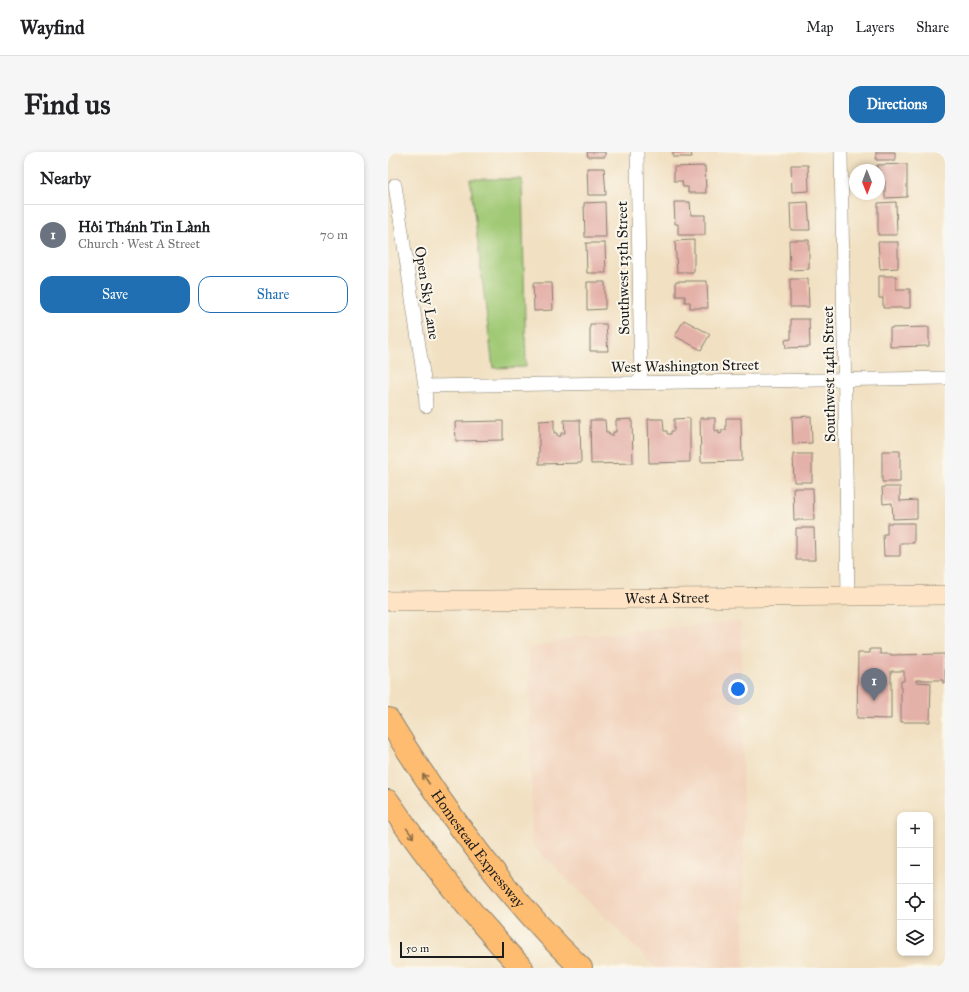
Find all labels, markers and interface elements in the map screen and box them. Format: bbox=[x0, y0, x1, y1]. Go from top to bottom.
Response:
text: Wayfind bbox=[20, 16, 85, 39]
text: Map bbox=[806, 19, 834, 36]
text: Layers bbox=[856, 19, 894, 36]
text: Share bbox=[916, 19, 949, 36]
button: Directions bbox=[849, 86, 945, 123]
text: Find us bbox=[24, 87, 110, 122]
north arrow bbox=[849, 164, 885, 200]
text: Nearby bbox=[40, 168, 91, 189]
street label: Southwest 13th Street bbox=[613, 200, 633, 335]
text: Hôi Thánh Tin Lành bbox=[78, 218, 210, 236]
text: 1 bbox=[50, 227, 56, 243]
text: 70 m bbox=[320, 227, 348, 243]
text: Church · West A Street bbox=[78, 236, 200, 252]
street label: Open Sky Lane bbox=[411, 245, 443, 341]
button: Save bbox=[40, 276, 190, 313]
button: Share bbox=[198, 276, 348, 313]
street label: Southwest 14th Street bbox=[819, 305, 839, 442]
street label: West Washington Street bbox=[611, 356, 760, 376]
street label: West A Street bbox=[625, 589, 710, 607]
pin: 1 bbox=[861, 668, 887, 701]
your location bbox=[728, 679, 748, 699]
one-way arrow bbox=[422, 774, 430, 785]
street label: Homestead Expressway bbox=[427, 786, 529, 912]
map controls bbox=[897, 812, 933, 956]
button: + bbox=[897, 812, 933, 848]
one-way arrow bbox=[406, 827, 414, 838]
button: − bbox=[897, 848, 933, 884]
button: locate bbox=[897, 884, 933, 920]
button: layers bbox=[897, 920, 933, 956]
scale bar bbox=[400, 940, 504, 959]
text: 50 m bbox=[406, 942, 429, 955]

